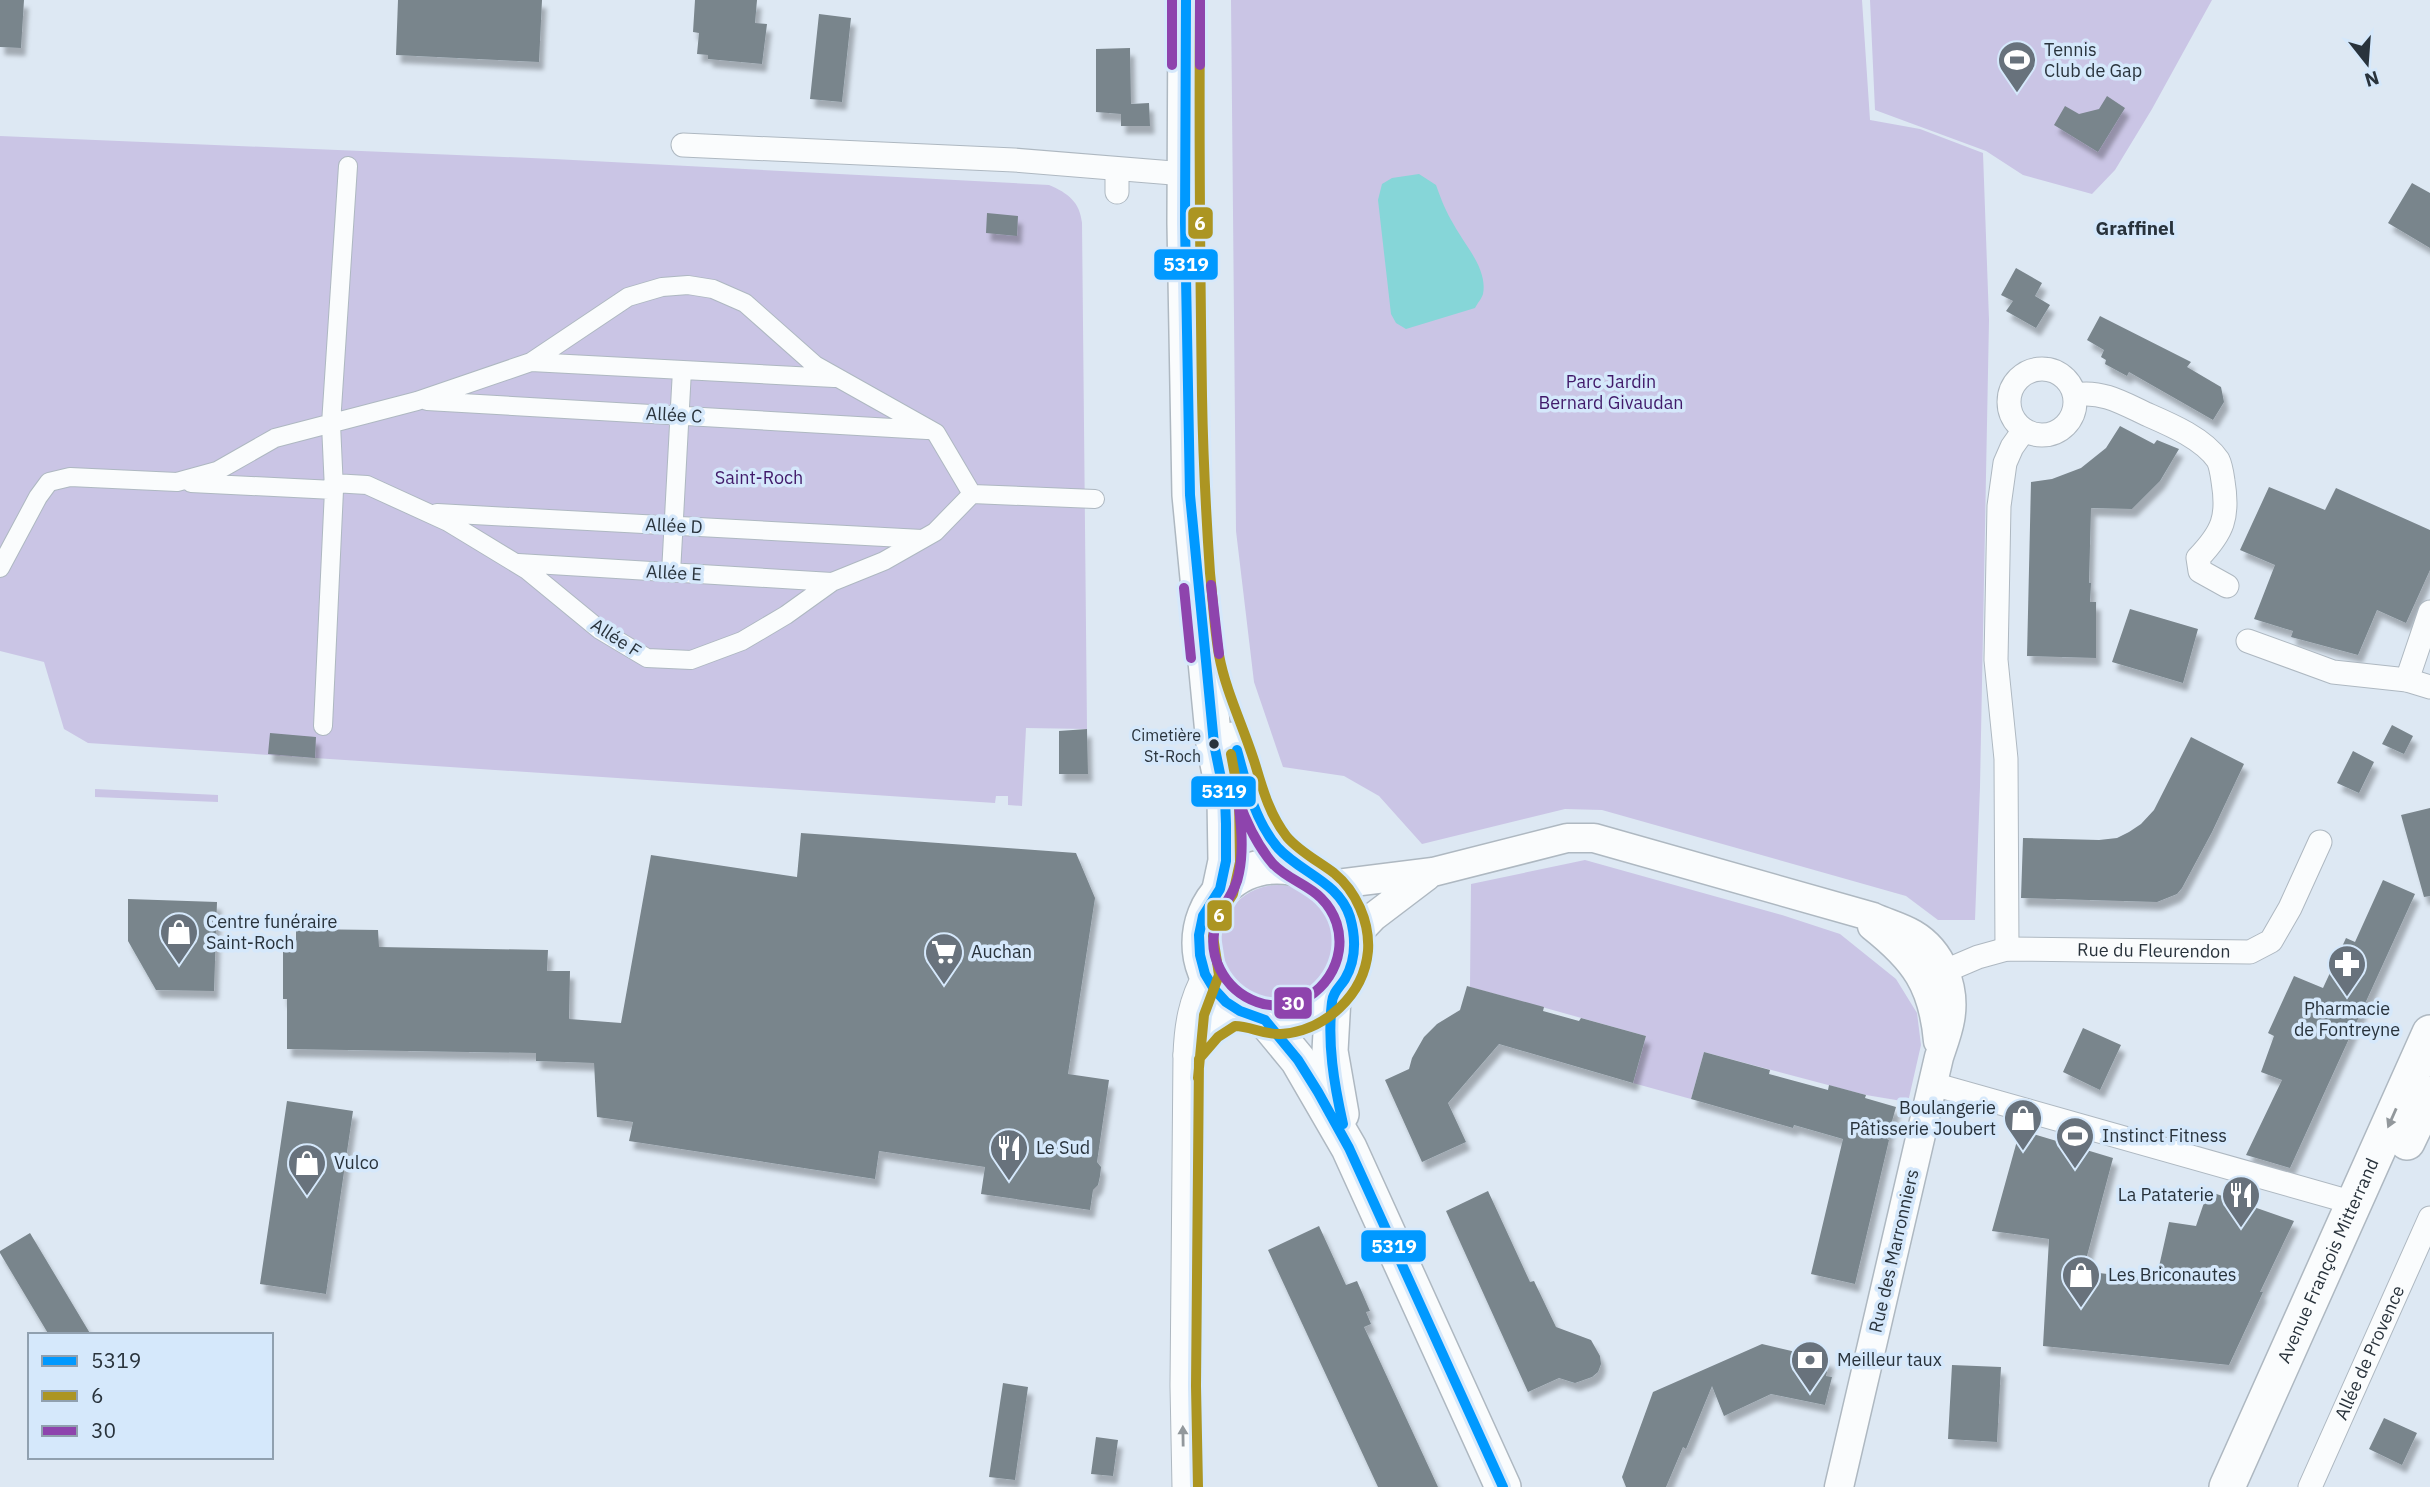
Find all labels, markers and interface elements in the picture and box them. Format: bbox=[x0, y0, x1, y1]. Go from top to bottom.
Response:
north arrow bbox=[2332, 28, 2402, 98]
place label: Tennis Club de Gap bbox=[2044, 38, 2142, 82]
sports icon: Tennis Club de Gap bbox=[1996, 39, 2038, 94]
text: N bbox=[2362, 66, 2382, 93]
line badge: 6 bbox=[1187, 206, 1214, 240]
text: 6 bbox=[1194, 211, 1206, 235]
district label: Graffinel bbox=[2096, 216, 2175, 240]
line badge: 5319 bbox=[1153, 248, 1219, 281]
text: 5319 bbox=[1163, 252, 1209, 276]
park label: Parc Jardin Bernard Givaudan bbox=[1538, 370, 1684, 414]
street label: Allée C bbox=[645, 402, 703, 427]
park label: Saint-Roch bbox=[715, 466, 803, 489]
street label: Allée D bbox=[645, 513, 703, 538]
street label: Allée E bbox=[646, 560, 702, 585]
street label: Allée F bbox=[587, 613, 646, 662]
place label: Cimetière St-Roch bbox=[1131, 725, 1201, 766]
marker: Cimetière St-Roch bbox=[1207, 737, 1221, 751]
line badge: 5319 bbox=[1190, 775, 1257, 808]
text: 5319 bbox=[1201, 779, 1247, 803]
line badge: 6 bbox=[1206, 899, 1233, 932]
text: 6 bbox=[1213, 903, 1225, 927]
place label: Centre funéraire Saint-Roch bbox=[206, 910, 338, 954]
shop icon: Centre funéraire Saint-Roch bbox=[158, 911, 200, 966]
supermarket icon: Auchan bbox=[923, 931, 965, 986]
street label: Rue du Fleurendon bbox=[2077, 938, 2231, 963]
place label: Auchan bbox=[971, 940, 1032, 963]
pharmacy icon: Pharmacie de Fontreyne bbox=[2326, 943, 2368, 998]
line badge: 30 bbox=[1273, 986, 1313, 1020]
text: 30 bbox=[1282, 991, 1304, 1015]
place label: Pharmacie de Fontreyne bbox=[2294, 997, 2400, 1041]
place label: Boulangerie Pâtisserie Joubert bbox=[1849, 1096, 1996, 1140]
shop icon: Boulangerie Pâtisserie Joubert bbox=[2002, 1097, 2044, 1152]
one-way arrow bbox=[2386, 1108, 2398, 1128]
sports icon: Instinct Fitness bbox=[2054, 1115, 2096, 1170]
place label: Instinct Fitness bbox=[2102, 1124, 2227, 1147]
restaurant icon: Le Sud bbox=[988, 1127, 1030, 1182]
place label: Le Sud bbox=[1036, 1136, 1090, 1159]
shop icon: Vulco bbox=[286, 1142, 328, 1197]
place label: Vulco bbox=[334, 1151, 379, 1174]
street label: Avenue François Mitterrand bbox=[2272, 1154, 2384, 1366]
street label: Rue des Marronniers bbox=[1864, 1167, 1923, 1335]
restaurant icon: La Pataterie bbox=[2220, 1174, 2262, 1229]
place label: La Pataterie bbox=[2118, 1183, 2214, 1206]
line badge: 5319 bbox=[1360, 1229, 1427, 1263]
text: 5319 bbox=[1371, 1234, 1417, 1258]
shop icon: Les Briconautes bbox=[2060, 1254, 2102, 1309]
place label: Les Briconautes bbox=[2108, 1263, 2237, 1286]
street label: Allée de Provence bbox=[2329, 1282, 2409, 1423]
legend bbox=[28, 1333, 273, 1459]
bank icon: Meilleur taux bbox=[1789, 1339, 1831, 1394]
text: 5319 bbox=[91, 1346, 141, 1374]
place label: Meilleur taux bbox=[1837, 1348, 1942, 1371]
text: 6 bbox=[91, 1381, 104, 1409]
text: 30 bbox=[91, 1416, 116, 1444]
one-way arrow bbox=[1177, 1425, 1189, 1447]

